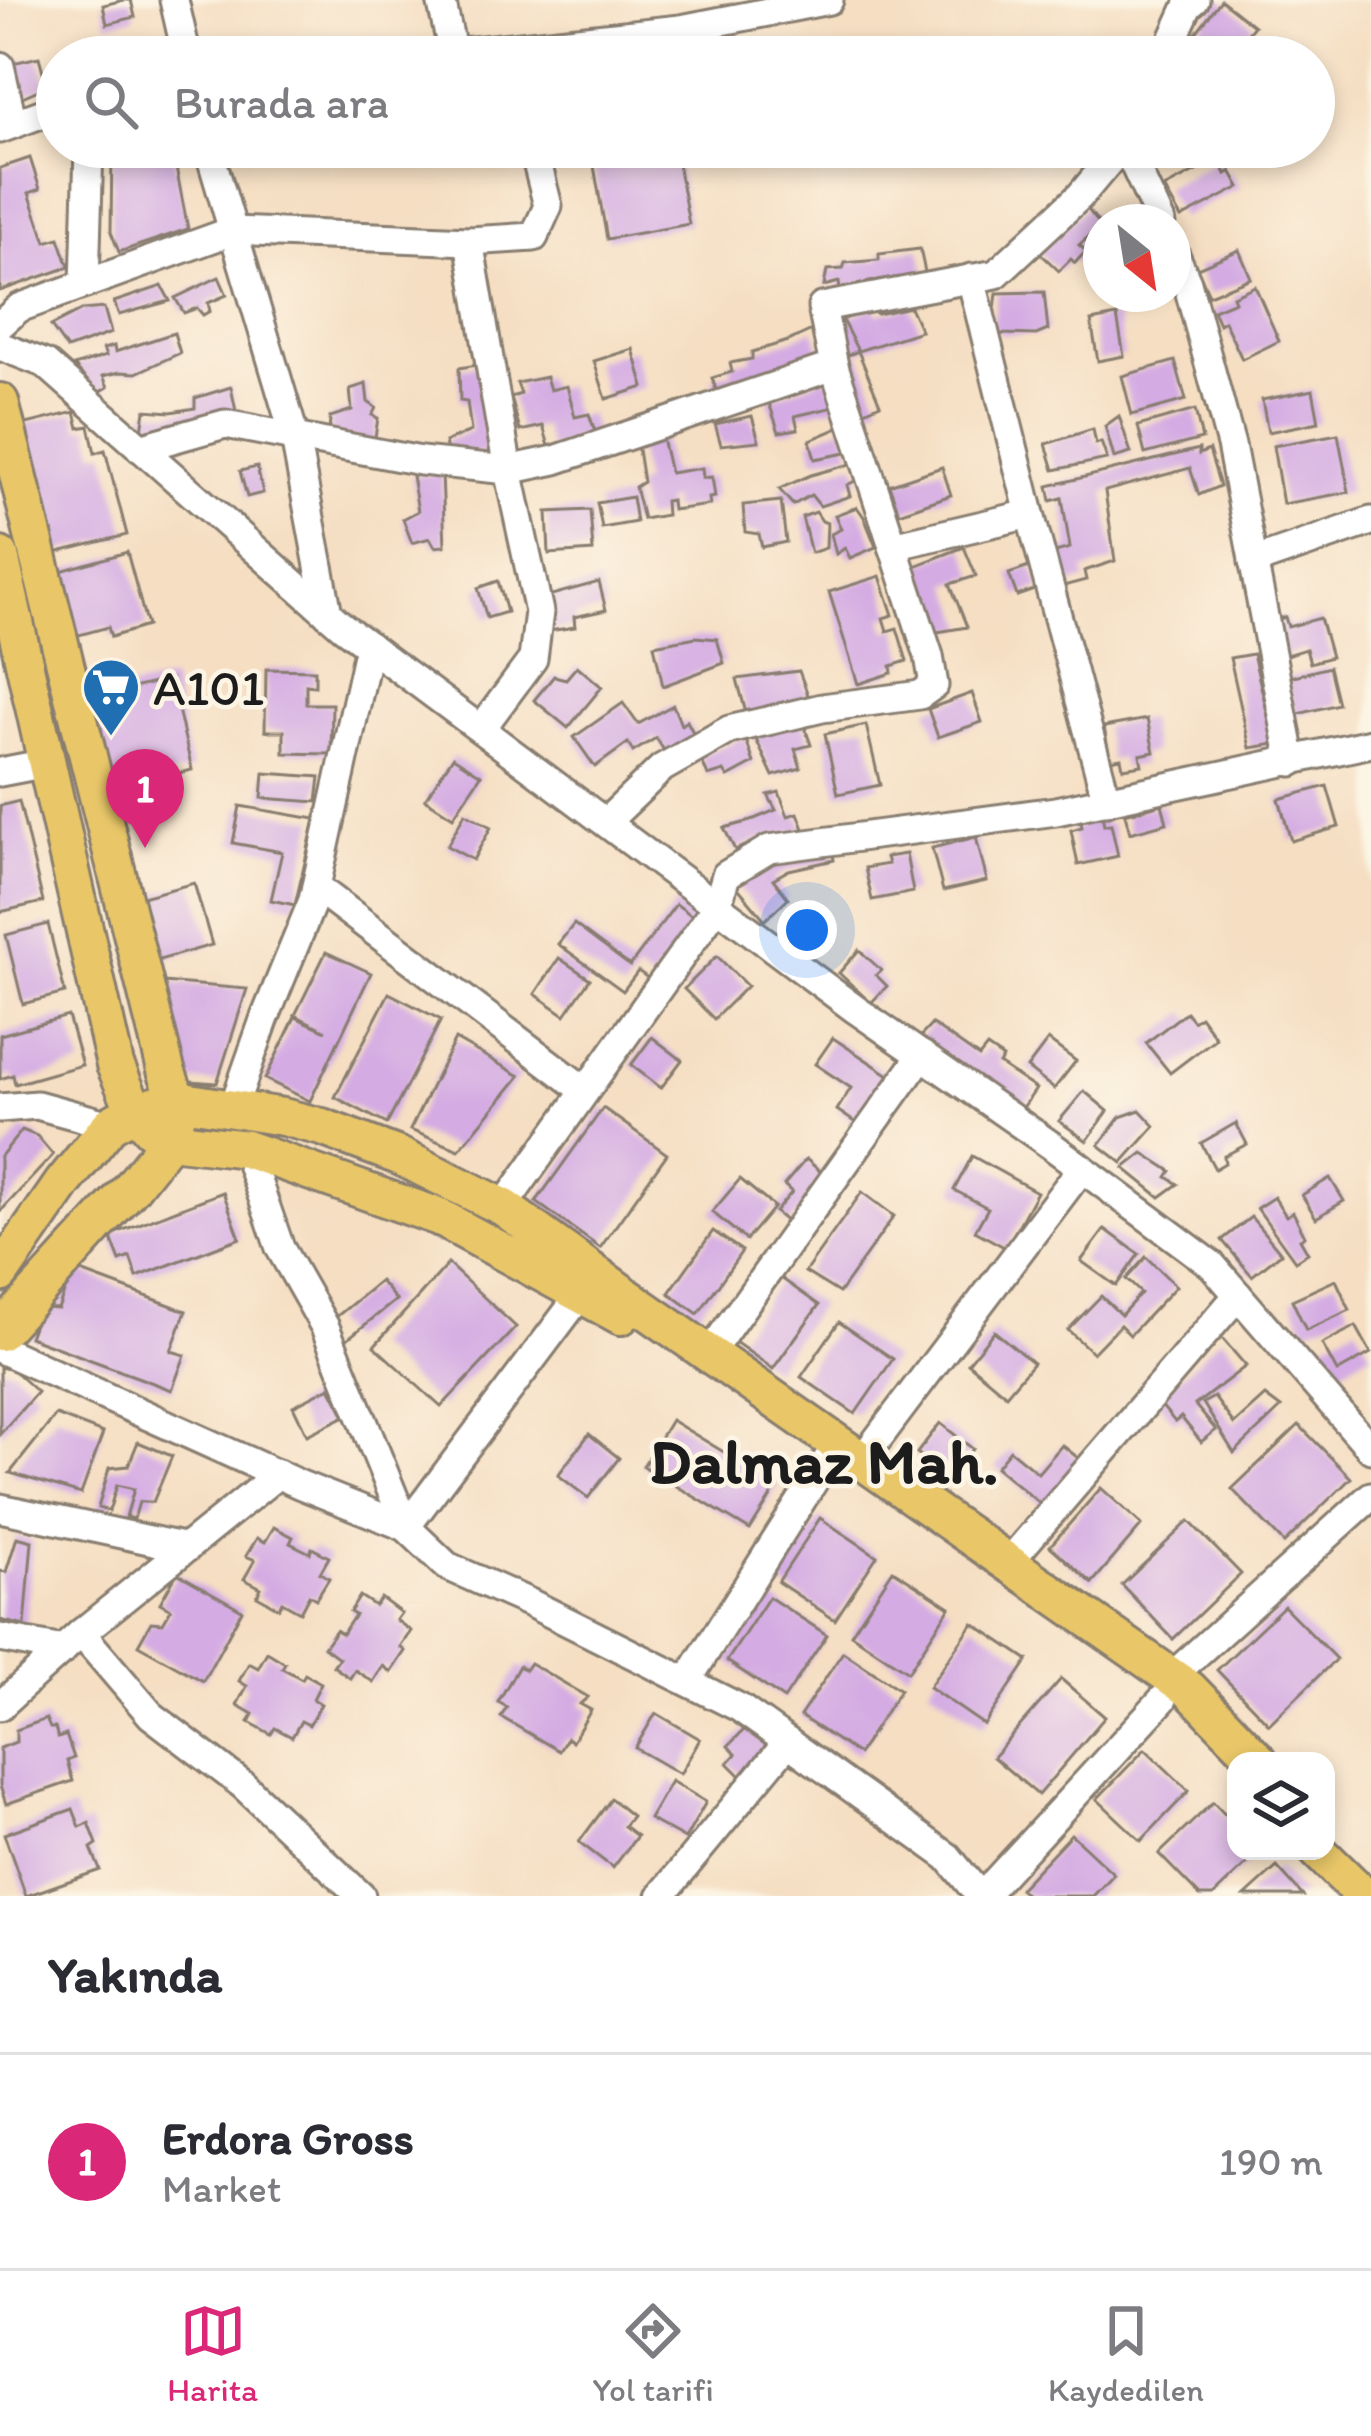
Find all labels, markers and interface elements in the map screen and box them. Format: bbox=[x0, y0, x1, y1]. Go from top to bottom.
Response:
search box bbox=[36, 36, 1335, 168]
icon: search bbox=[78, 69, 144, 135]
text: Burada ara bbox=[174, 75, 389, 129]
north arrow bbox=[1083, 204, 1191, 312]
supermarket icon: A101 bbox=[80, 656, 142, 738]
place label: A101 bbox=[153, 657, 264, 718]
pin: 1 bbox=[106, 749, 184, 848]
your location bbox=[777, 900, 837, 960]
district label: Dalmaz Mah. bbox=[649, 1423, 999, 1499]
map controls bbox=[1227, 1752, 1335, 1860]
button: layers bbox=[1227, 1752, 1335, 1860]
text: Yakında bbox=[48, 1944, 222, 2005]
text: Erdora Gross bbox=[162, 2111, 414, 2165]
text: 1 bbox=[78, 2138, 96, 2185]
text: 190 m bbox=[1219, 2138, 1323, 2185]
text: Market bbox=[162, 2165, 282, 2212]
tab: Harita bbox=[167, 2298, 258, 2409]
tab: Yol tarifi bbox=[592, 2298, 714, 2409]
tab: Kaydedilen bbox=[1048, 2298, 1204, 2409]

